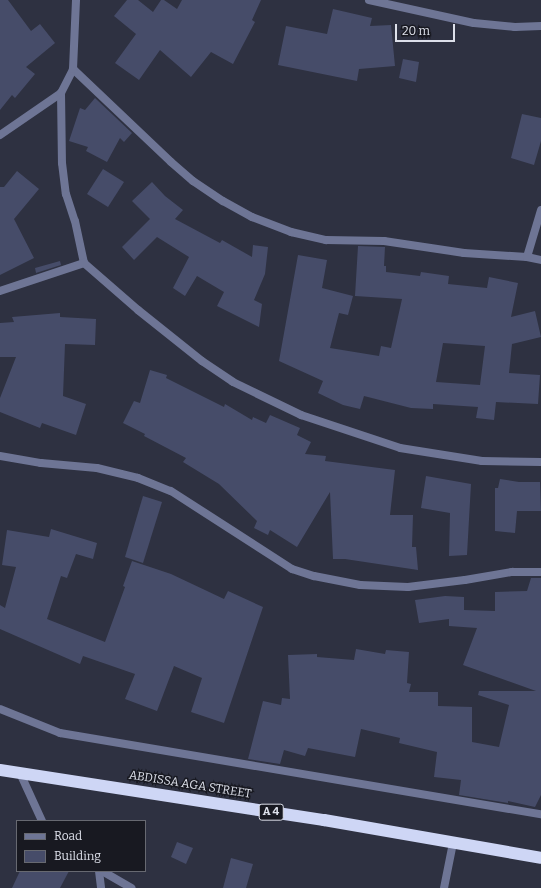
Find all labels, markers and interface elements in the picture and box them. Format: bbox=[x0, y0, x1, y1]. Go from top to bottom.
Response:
scale bar bbox=[397, 16, 457, 42]
text: 20 m bbox=[402, 24, 430, 38]
street label: ABDISSA AGA STREET bbox=[128, 768, 252, 802]
road number: A 4 bbox=[258, 803, 284, 821]
legend bbox=[16, 820, 146, 872]
text: Road bbox=[54, 829, 82, 843]
text: Building bbox=[54, 849, 101, 863]

